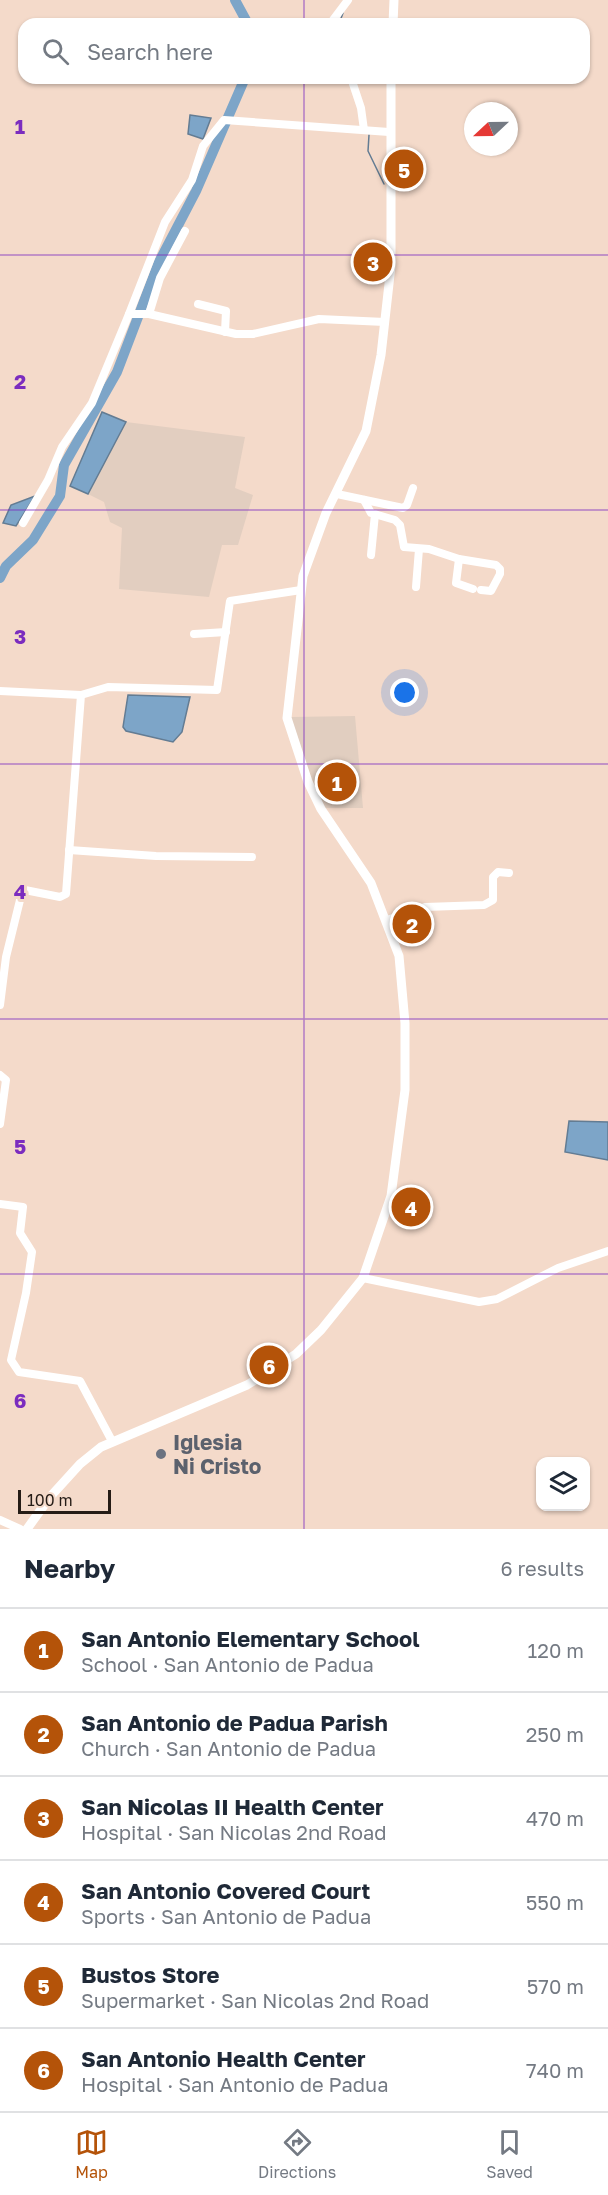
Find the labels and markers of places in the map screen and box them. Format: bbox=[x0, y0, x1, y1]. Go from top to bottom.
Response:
pin: 5 bbox=[384, 146, 424, 192]
pin: 3 bbox=[354, 240, 392, 284]
pin: 1 bbox=[318, 760, 356, 804]
pin: 2 bbox=[392, 902, 432, 946]
pin: 4 bbox=[392, 1184, 430, 1230]
pin: 6 bbox=[250, 1342, 288, 1388]
place label: Iglesia Ni Cristo bbox=[173, 1429, 261, 1479]
marker: Iglesia Ni Cristo bbox=[154, 1447, 168, 1461]

